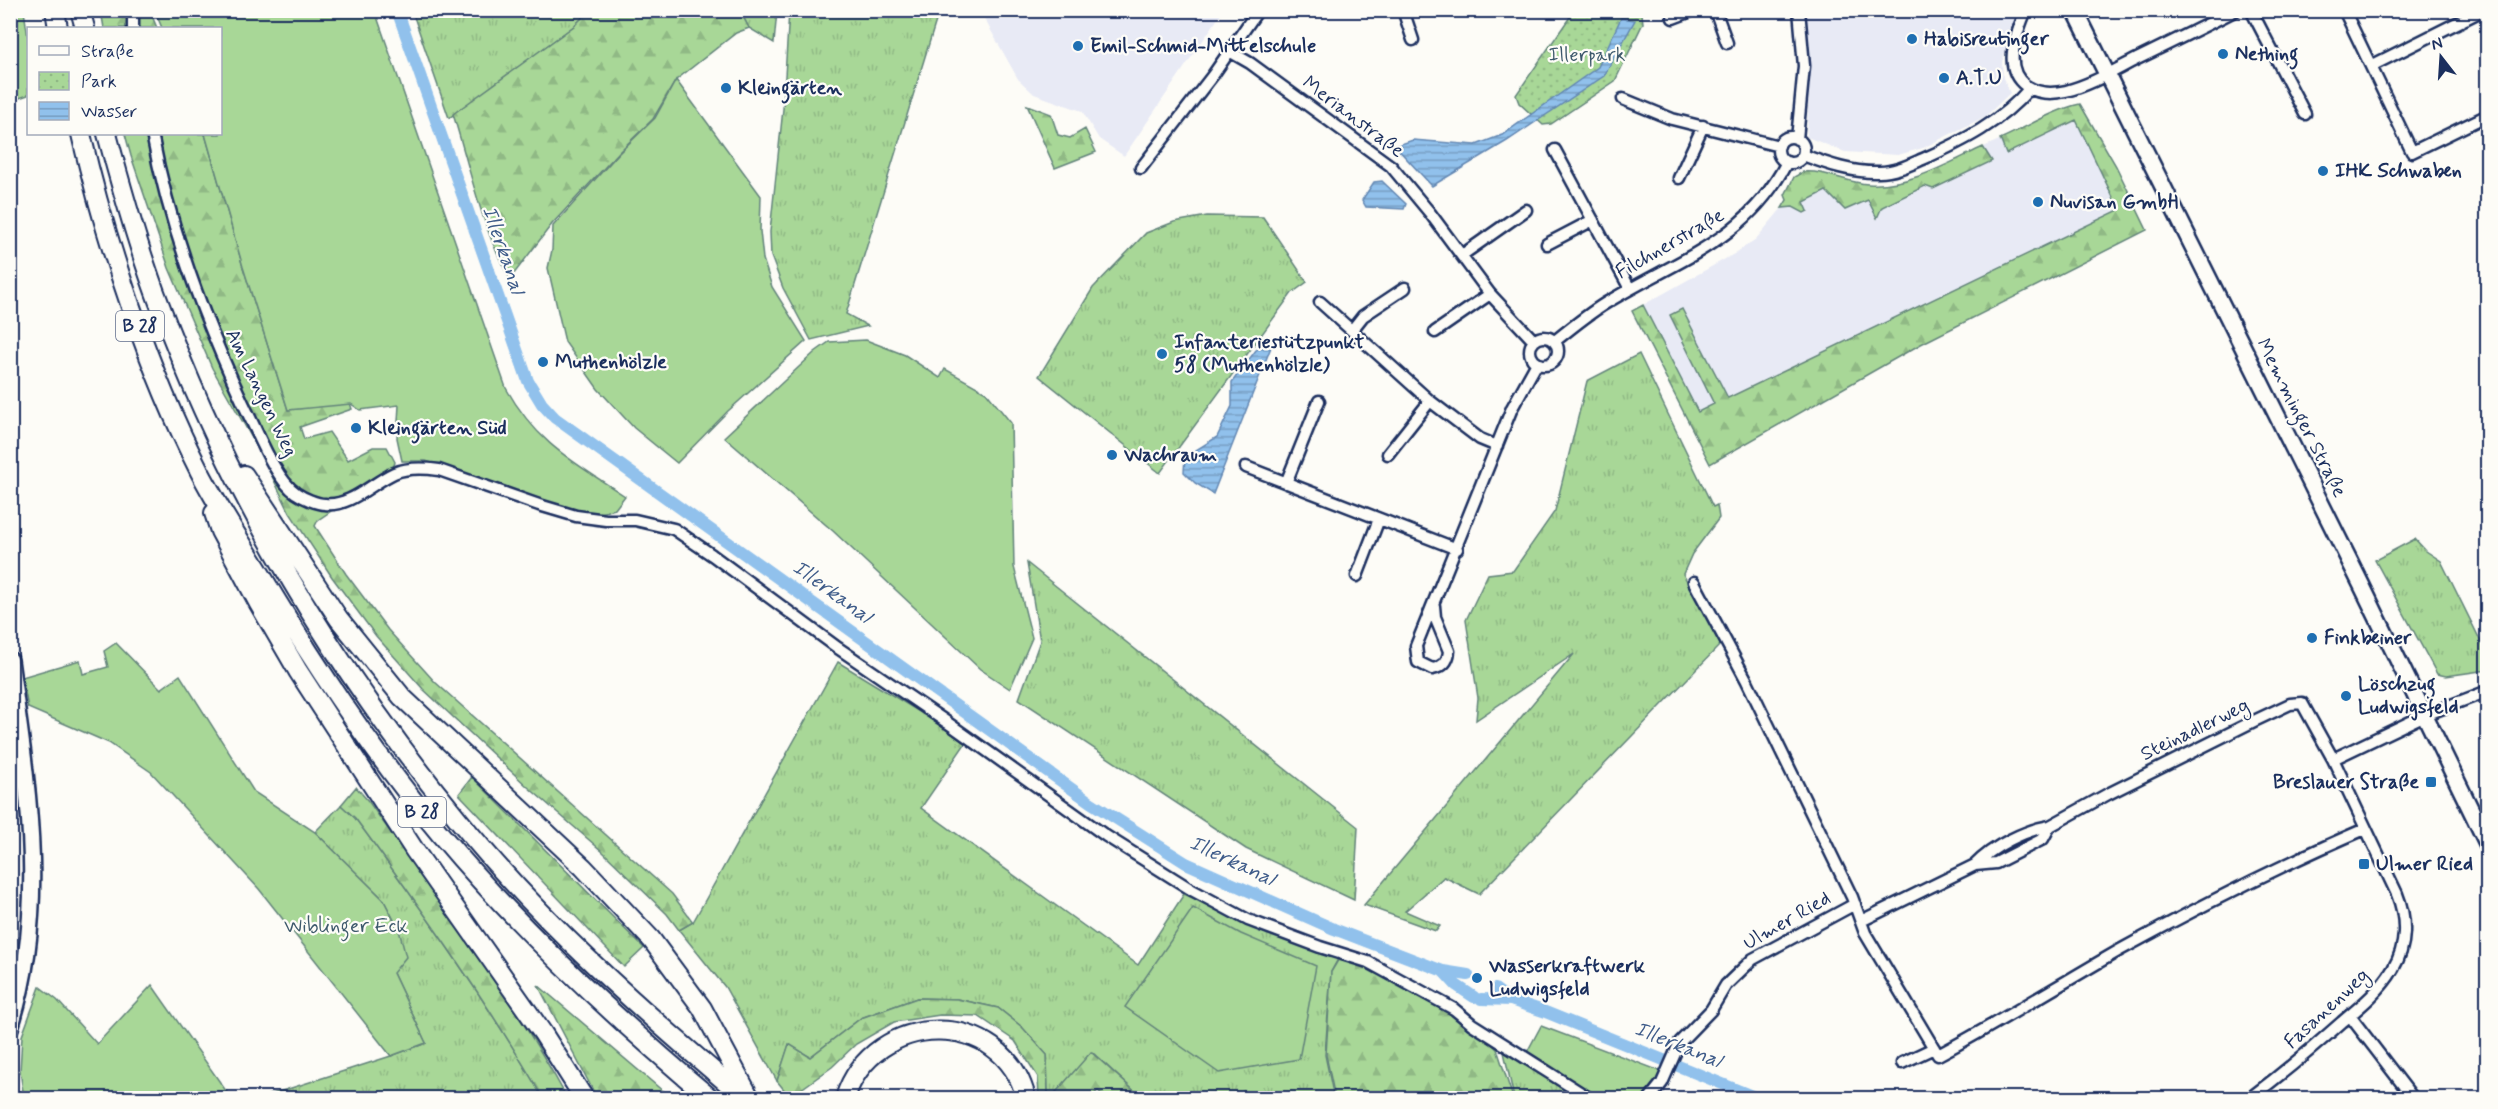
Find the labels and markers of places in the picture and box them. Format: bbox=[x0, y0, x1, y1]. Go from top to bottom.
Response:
place label: Habisreutinger bbox=[1924, 26, 2049, 55]
marker: Habisreutinger bbox=[1905, 32, 1919, 46]
place label: Emil-Schmid-Mittelschule bbox=[1090, 33, 1316, 60]
marker: Emil-Schmid-Mittelschule bbox=[1071, 39, 1085, 53]
place label: Nething bbox=[2235, 41, 2298, 70]
marker: Nething bbox=[2216, 47, 2230, 61]
place label: A.T.U bbox=[1956, 65, 2002, 92]
marker: A.T.U bbox=[1937, 71, 1951, 85]
place label: Kleingärten bbox=[738, 75, 842, 104]
marker: Kleingärten bbox=[719, 81, 733, 95]
place label: IHK Schwaben bbox=[2335, 158, 2462, 185]
marker: IHK Schwaben bbox=[2316, 164, 2330, 178]
place label: Nuvisan GmbH bbox=[2050, 189, 2178, 216]
marker: Nuvisan GmbH bbox=[2031, 195, 2045, 209]
place label: Infanteriestützpunkt 58 (Muthenhölzle) bbox=[1174, 329, 1365, 379]
marker: Infanteriestützpunkt 58 (Muthenhölzle) bbox=[1155, 347, 1169, 361]
place label: Muthenhölzle bbox=[555, 349, 667, 376]
marker: Muthenhölzle bbox=[536, 355, 550, 369]
place label: Kleingärten Süd bbox=[368, 415, 507, 444]
marker: Kleingärten Süd bbox=[349, 421, 363, 435]
place label: Wachraum bbox=[1123, 442, 1217, 469]
marker: Wachraum bbox=[1105, 448, 1119, 462]
place label: Finkbeiner bbox=[2324, 625, 2412, 652]
marker: Finkbeiner bbox=[2305, 631, 2319, 645]
place label: Löschzug Ludwigsfeld bbox=[2358, 671, 2459, 721]
marker: Löschzug Ludwigsfeld bbox=[2339, 689, 2353, 703]
place label: Breslauer Straße bbox=[2273, 769, 2419, 796]
marker: Breslauer Straße bbox=[2424, 775, 2438, 789]
place label: Ulmer Ried bbox=[2376, 851, 2473, 878]
marker: Ulmer Ried bbox=[2357, 857, 2371, 871]
place label: Wasserkraftwerk Ludwigsfeld bbox=[1488, 953, 1646, 1003]
marker: Wasserkraftwerk Ludwigsfeld bbox=[1470, 971, 1484, 985]

